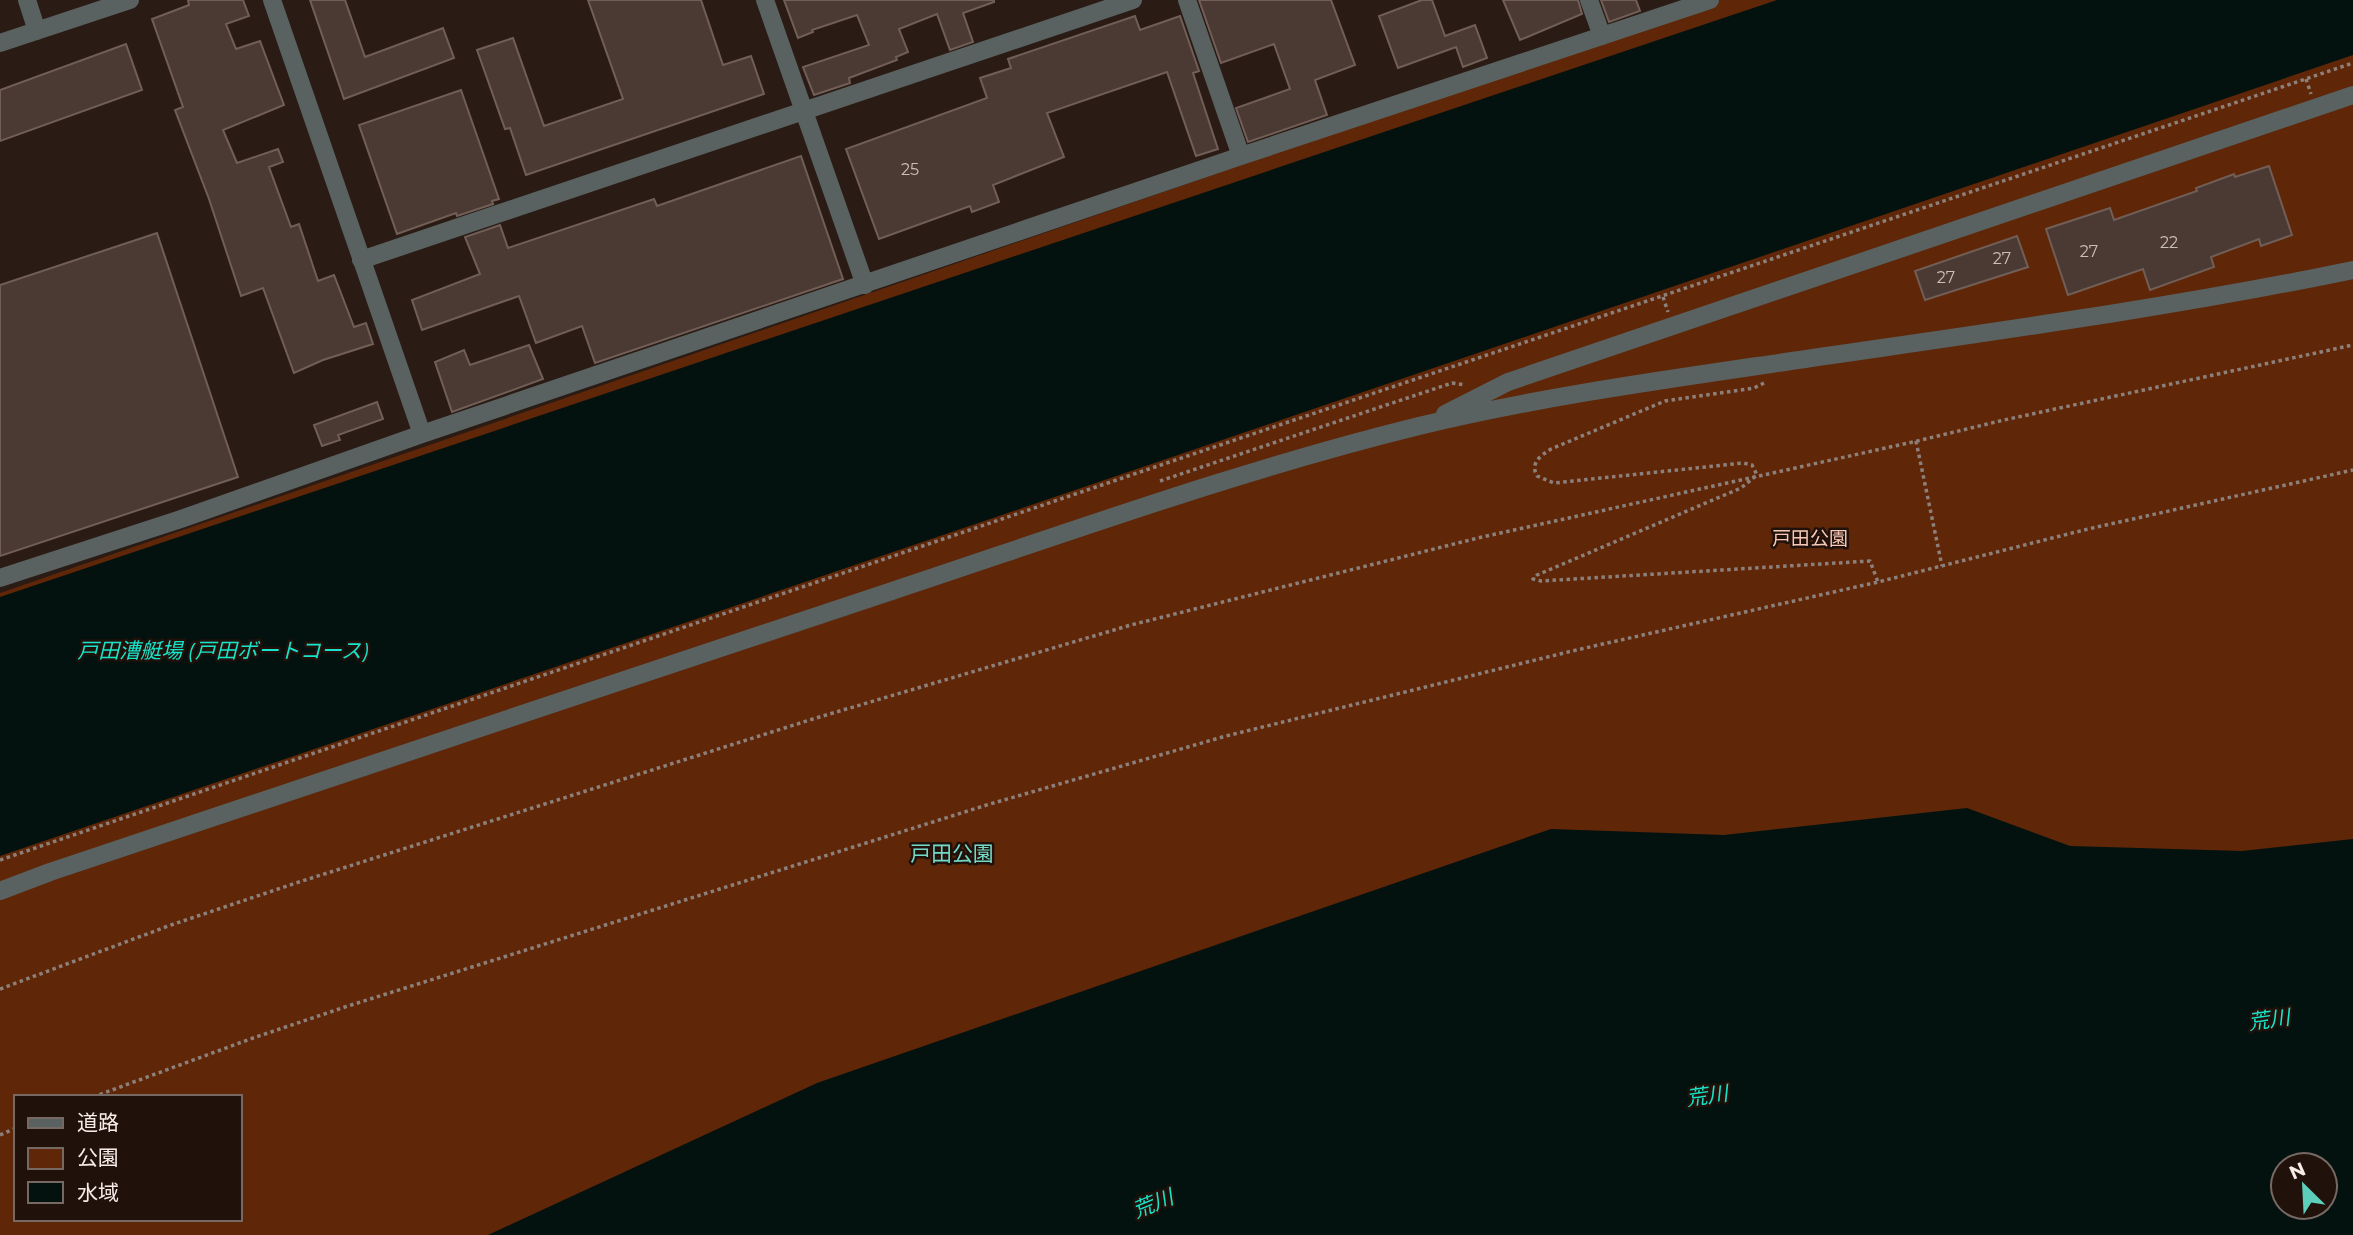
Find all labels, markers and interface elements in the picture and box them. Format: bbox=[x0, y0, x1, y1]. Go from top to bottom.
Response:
house number: 25 bbox=[901, 160, 919, 179]
house number: 22 bbox=[2160, 233, 2178, 252]
house number: 27 bbox=[2080, 242, 2098, 261]
house number: 27 bbox=[1993, 249, 2011, 268]
house number: 27 bbox=[1937, 268, 1955, 287]
park label: 戸田公園 bbox=[1772, 527, 1848, 550]
water label: 戸田漕艇場 (戸田ボートコース) bbox=[77, 638, 369, 663]
district label: 戸田公園 bbox=[910, 841, 994, 866]
water label: 荒川 bbox=[2246, 1004, 2293, 1035]
water label: 荒川 bbox=[1684, 1080, 1731, 1111]
legend bbox=[14, 1095, 242, 1221]
text: 道路 bbox=[77, 1110, 119, 1135]
text: 公園 bbox=[77, 1145, 119, 1170]
north arrow bbox=[2269, 1151, 2339, 1221]
text: N bbox=[2286, 1157, 2309, 1185]
text: 水域 bbox=[77, 1180, 119, 1205]
water label: 荒川 bbox=[1129, 1183, 1179, 1223]

